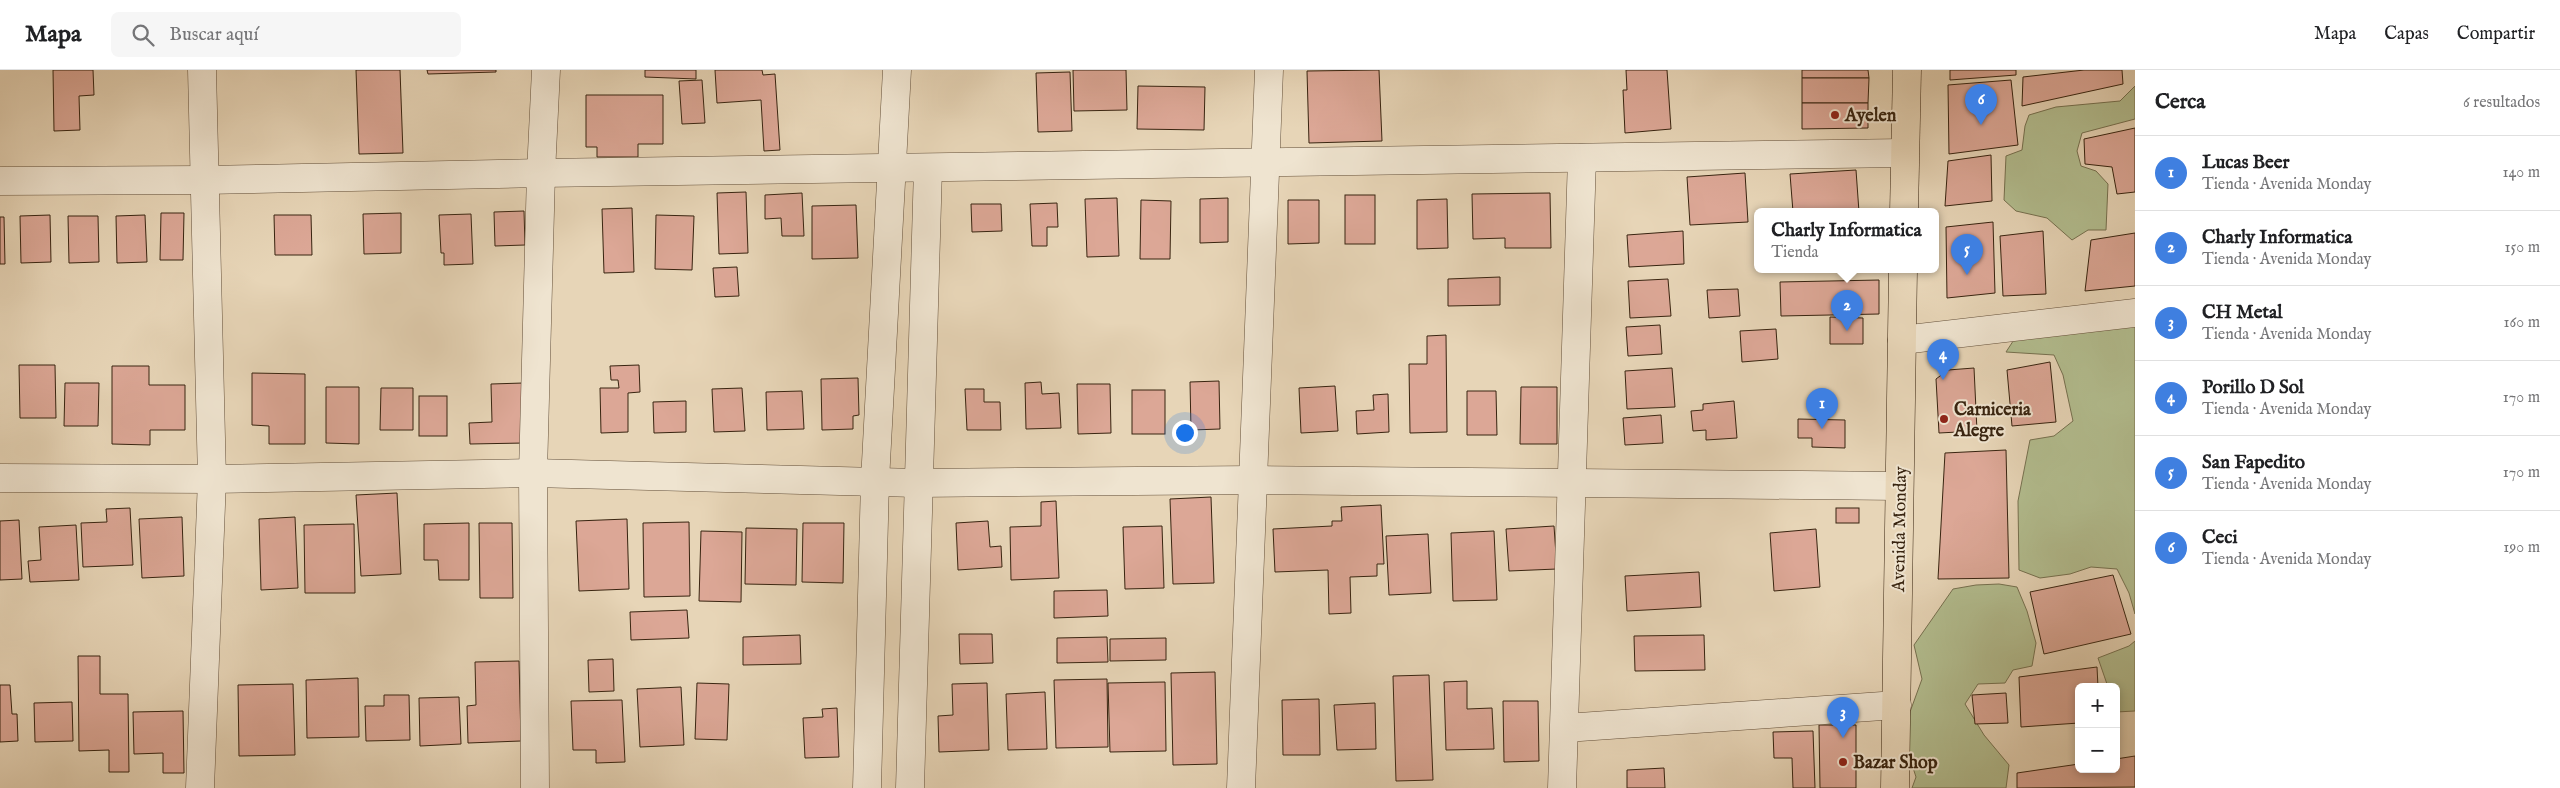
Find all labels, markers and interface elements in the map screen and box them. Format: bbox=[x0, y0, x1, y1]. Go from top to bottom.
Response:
search box bbox=[111, 12, 461, 57]
text: Mapa bbox=[25, 19, 81, 50]
icon: search bbox=[129, 21, 157, 49]
text: Buscar aquí bbox=[169, 23, 258, 47]
text: Mapa bbox=[2314, 23, 2356, 46]
text: Capas bbox=[2384, 23, 2429, 46]
text: Compartir bbox=[2457, 23, 2535, 46]
pin: 6 bbox=[1965, 84, 1997, 125]
text: Cerca bbox=[2155, 89, 2205, 116]
text: 6 resultados bbox=[2463, 93, 2540, 113]
place label: Ayelen bbox=[1844, 105, 1897, 128]
marker: Ayelen bbox=[1829, 109, 1841, 121]
text: Lucas Beer bbox=[2202, 151, 2290, 175]
text: 1 bbox=[2168, 163, 2174, 183]
text: 140 m bbox=[2502, 163, 2540, 183]
text: Tienda · Avenida Monday bbox=[2202, 175, 2371, 195]
popup bbox=[1754, 208, 1939, 273]
text: Charly Informatica bbox=[1771, 219, 1922, 243]
text: Charly Informatica bbox=[2202, 226, 2352, 250]
pin: 5 bbox=[1951, 234, 1983, 275]
text: 2 bbox=[2167, 238, 2175, 258]
text: 150 m bbox=[2505, 238, 2540, 258]
text: Tienda bbox=[1771, 243, 1818, 263]
text: Tienda · Avenida Monday bbox=[2202, 250, 2371, 270]
pin: 2 bbox=[1831, 290, 1863, 331]
text: CH Metal bbox=[2202, 301, 2282, 325]
text: 3 bbox=[2168, 313, 2174, 333]
text: 160 m bbox=[2504, 313, 2540, 333]
text: Tienda · Avenida Monday bbox=[2202, 325, 2371, 345]
pin: 4 bbox=[1927, 339, 1959, 380]
text: Porillo D Sol bbox=[2202, 376, 2304, 400]
pin: 1 bbox=[1806, 388, 1838, 429]
text: 4 bbox=[2167, 388, 2175, 408]
text: 170 m bbox=[2503, 388, 2540, 408]
place label: Carniceria Alegre bbox=[1953, 399, 2032, 443]
text: Tienda · Avenida Monday bbox=[2202, 400, 2371, 420]
marker: Carniceria Alegre bbox=[1938, 413, 1950, 425]
your location bbox=[1172, 420, 1198, 446]
text: San Fapedito bbox=[2202, 451, 2305, 475]
text: 5 bbox=[2168, 463, 2174, 483]
text: 170 m bbox=[2503, 463, 2540, 483]
street label: Avenida Monday bbox=[1888, 466, 1913, 593]
text: Tienda · Avenida Monday bbox=[2202, 475, 2371, 495]
text: Ceci bbox=[2202, 526, 2238, 550]
text: 6 bbox=[2168, 538, 2174, 558]
text: 190 m bbox=[2503, 538, 2540, 558]
text: Tienda · Avenida Monday bbox=[2202, 550, 2371, 570]
map controls bbox=[2075, 683, 2120, 773]
button: + bbox=[2075, 683, 2120, 728]
pin: 3 bbox=[1827, 697, 1859, 738]
button: − bbox=[2075, 728, 2120, 773]
place label: Bazar Shop bbox=[1853, 752, 1938, 775]
marker: Bazar Shop bbox=[1837, 756, 1849, 768]

